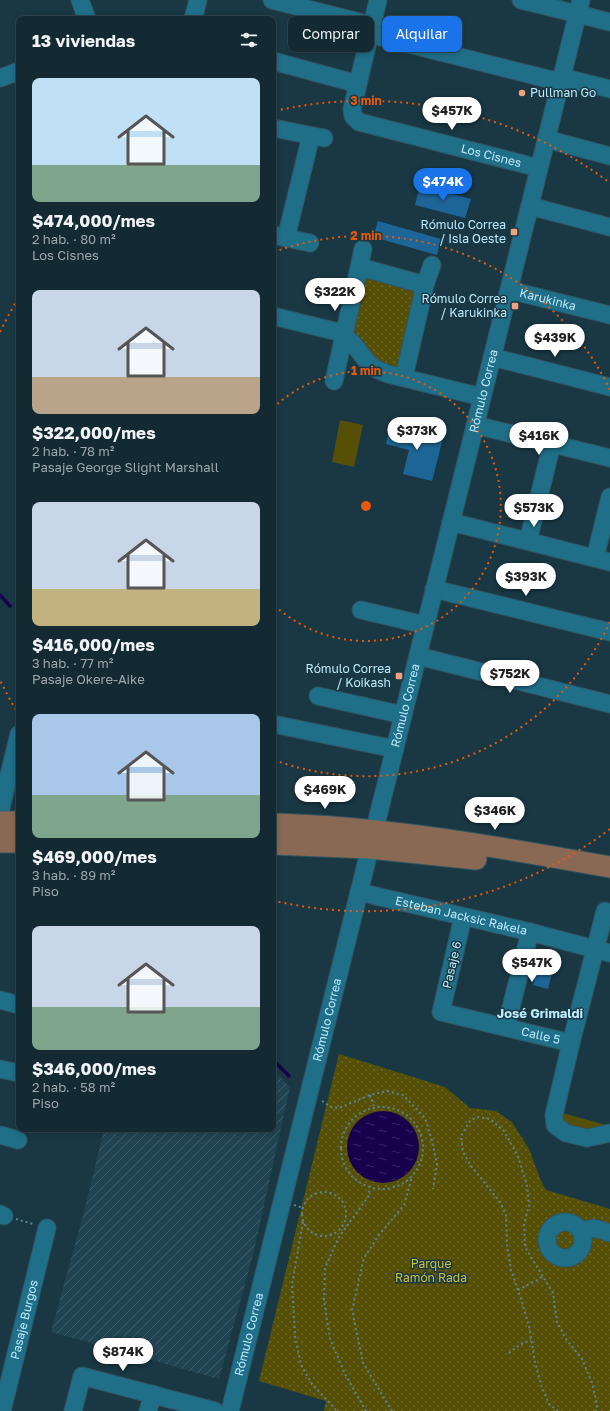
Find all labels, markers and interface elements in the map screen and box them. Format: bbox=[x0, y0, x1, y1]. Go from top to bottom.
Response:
chip: Comprar bbox=[288, 16, 374, 52]
chip: Alquilar bbox=[382, 16, 462, 52]
icon: filters bbox=[238, 29, 260, 51]
text: 13 viviendas bbox=[32, 30, 135, 51]
place label: Pullman Go bbox=[530, 85, 596, 100]
marker: Pullman Go bbox=[517, 88, 527, 98]
text: 3 min bbox=[350, 93, 382, 108]
pin: $457K bbox=[424, 97, 480, 131]
text: $457K bbox=[431, 102, 473, 118]
icon: home bbox=[110, 104, 182, 176]
street label: Los Cisnes bbox=[459, 140, 523, 170]
pin: $474K bbox=[415, 168, 471, 202]
text: $474K bbox=[422, 173, 464, 189]
text: $474,000/mes bbox=[32, 210, 155, 231]
place label: Rómulo Correa / Isla Oeste bbox=[421, 217, 506, 246]
marker: Rómulo Correa / Isla Oeste bbox=[509, 227, 519, 237]
text: 2 min bbox=[350, 228, 382, 243]
text: 2 hab. · 80 m² bbox=[32, 231, 116, 247]
text: Los Cisnes bbox=[32, 247, 99, 263]
pin: $322K bbox=[307, 278, 363, 312]
text: $322K bbox=[314, 283, 356, 299]
street label: Karukinka bbox=[518, 285, 578, 313]
place label: Rómulo Correa / Karukinka bbox=[422, 291, 507, 320]
marker: Rómulo Correa / Karukinka bbox=[510, 301, 520, 311]
icon: home bbox=[110, 316, 182, 388]
pin: $439K bbox=[527, 324, 583, 358]
text: $439K bbox=[534, 329, 576, 345]
street label: Rómulo Correa bbox=[466, 348, 501, 434]
text: 1 min bbox=[351, 363, 381, 378]
pin: $373K bbox=[389, 417, 445, 451]
text: $322,000/mes bbox=[32, 422, 156, 443]
text: $373K bbox=[396, 422, 438, 438]
pin: $416K bbox=[511, 422, 567, 456]
text: $416K bbox=[518, 427, 560, 443]
text: 2 hab. · 78 m² bbox=[32, 443, 114, 459]
text: Pasaje George Slight Marshall bbox=[32, 459, 219, 475]
pin: $573K bbox=[506, 494, 562, 528]
centre of rings bbox=[359, 499, 373, 513]
text: $573K bbox=[513, 499, 555, 515]
icon: home bbox=[110, 528, 182, 600]
pin: $393K bbox=[498, 563, 554, 597]
text: $393K bbox=[505, 568, 547, 584]
text: $416,000/mes bbox=[32, 634, 155, 655]
text: 3 hab. · 77 m² bbox=[32, 655, 113, 671]
pin: $752K bbox=[482, 660, 538, 694]
place label: Rómulo Correa / Koikash bbox=[306, 661, 391, 690]
street label: Rómulo Correa bbox=[387, 662, 423, 749]
text: $752K bbox=[489, 665, 531, 681]
text: Pasaje Okere-Aike bbox=[32, 671, 145, 687]
marker: Rómulo Correa / Koikash bbox=[394, 671, 404, 681]
icon: home bbox=[110, 740, 182, 812]
pin: $469K bbox=[297, 776, 353, 810]
text: $469K bbox=[304, 781, 346, 797]
pin: $346K bbox=[467, 797, 523, 831]
text: $346K bbox=[474, 802, 516, 818]
text: $469,000/mes bbox=[32, 846, 157, 867]
text: 3 hab. · 89 m² bbox=[32, 867, 115, 883]
text: Piso bbox=[32, 883, 59, 899]
street label: Esteban Jacksic Rakela bbox=[394, 893, 529, 938]
street label: Pasaje 6 bbox=[439, 940, 464, 990]
pin: $547K bbox=[504, 949, 560, 983]
icon: home bbox=[110, 952, 182, 1024]
text: $547K bbox=[511, 954, 553, 970]
street label: Rómulo Correa bbox=[309, 977, 344, 1063]
district label: José Grimaldi bbox=[497, 1005, 583, 1021]
street label: Calle 5 bbox=[520, 1023, 562, 1047]
text: $346,000/mes bbox=[32, 1058, 156, 1079]
text: 2 hab. · 58 m² bbox=[32, 1079, 115, 1095]
text: Piso bbox=[32, 1095, 59, 1111]
park label: Parque Ramón Rada bbox=[395, 1256, 467, 1285]
street label: Pasaje Burgos bbox=[7, 1278, 41, 1361]
street label: Rómulo Correa bbox=[231, 1291, 266, 1377]
pin: $874K bbox=[95, 1338, 151, 1372]
text: $874K bbox=[102, 1343, 144, 1359]

